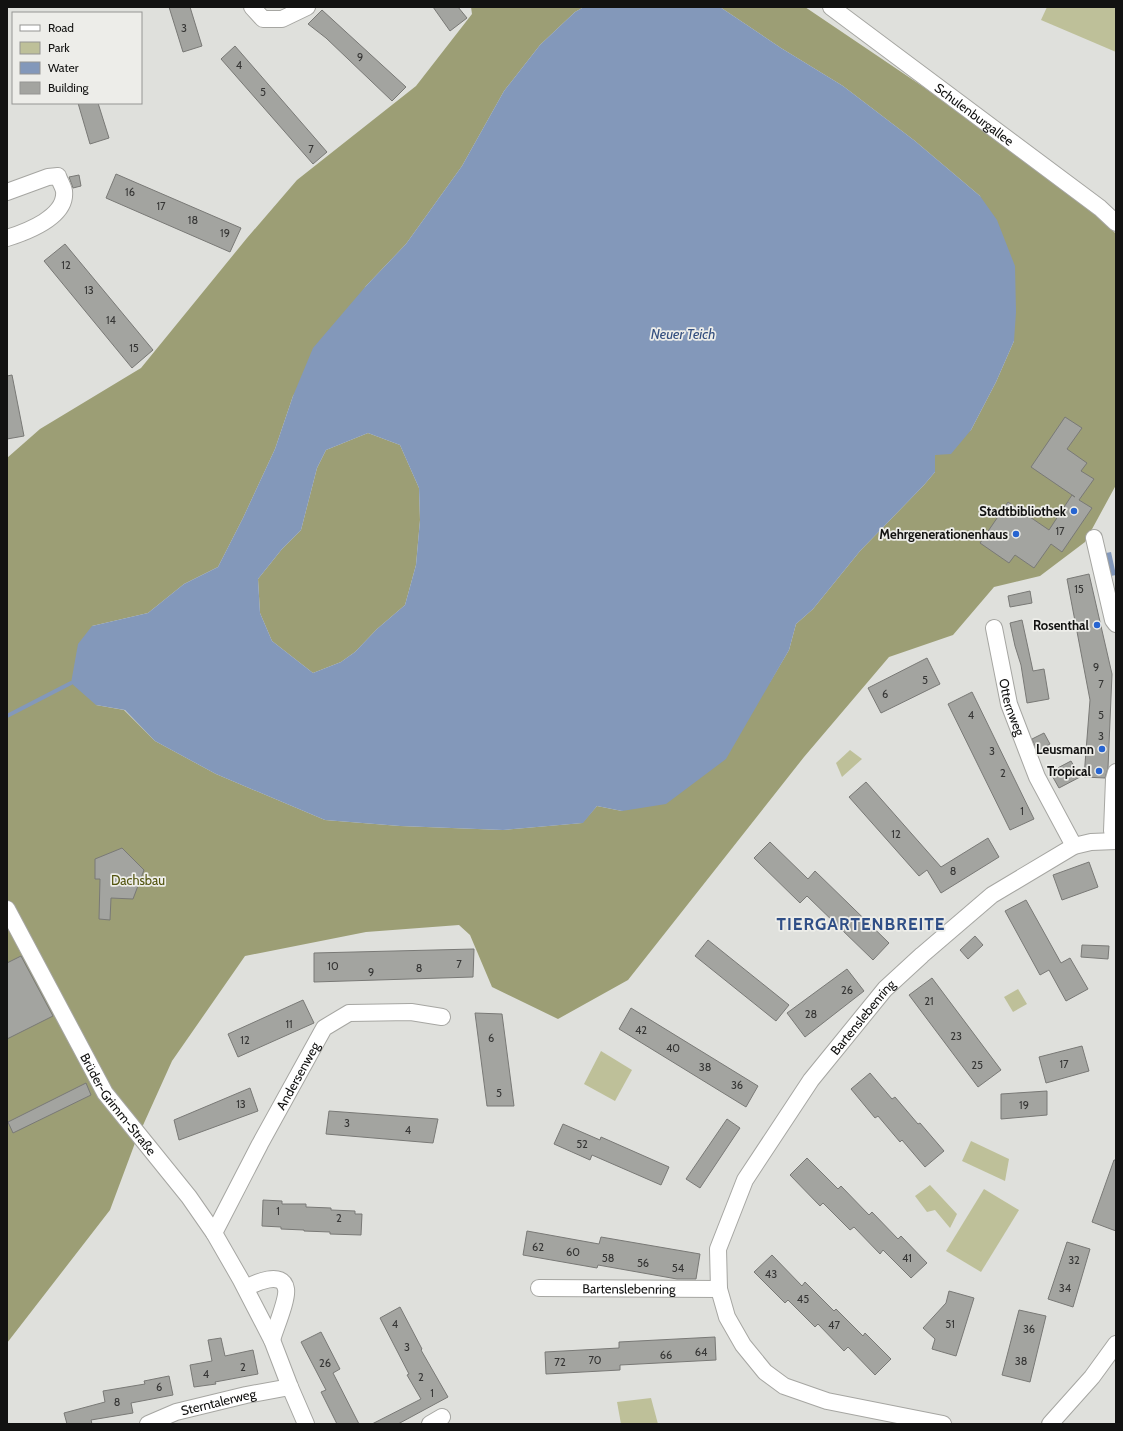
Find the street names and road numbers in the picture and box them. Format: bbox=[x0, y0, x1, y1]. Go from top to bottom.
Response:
street label: Schulenburgallee bbox=[932, 79, 1017, 149]
street label: Otternweg bbox=[996, 677, 1029, 738]
street label: Bartenslebenring bbox=[827, 975, 899, 1058]
street label: Andersenweg bbox=[272, 1039, 323, 1113]
street label: Brüder-Grimm-Straße bbox=[77, 1050, 160, 1158]
street label: Bartenslebenring bbox=[582, 1280, 676, 1297]
street label: Sterntalerweg bbox=[179, 1385, 258, 1419]

